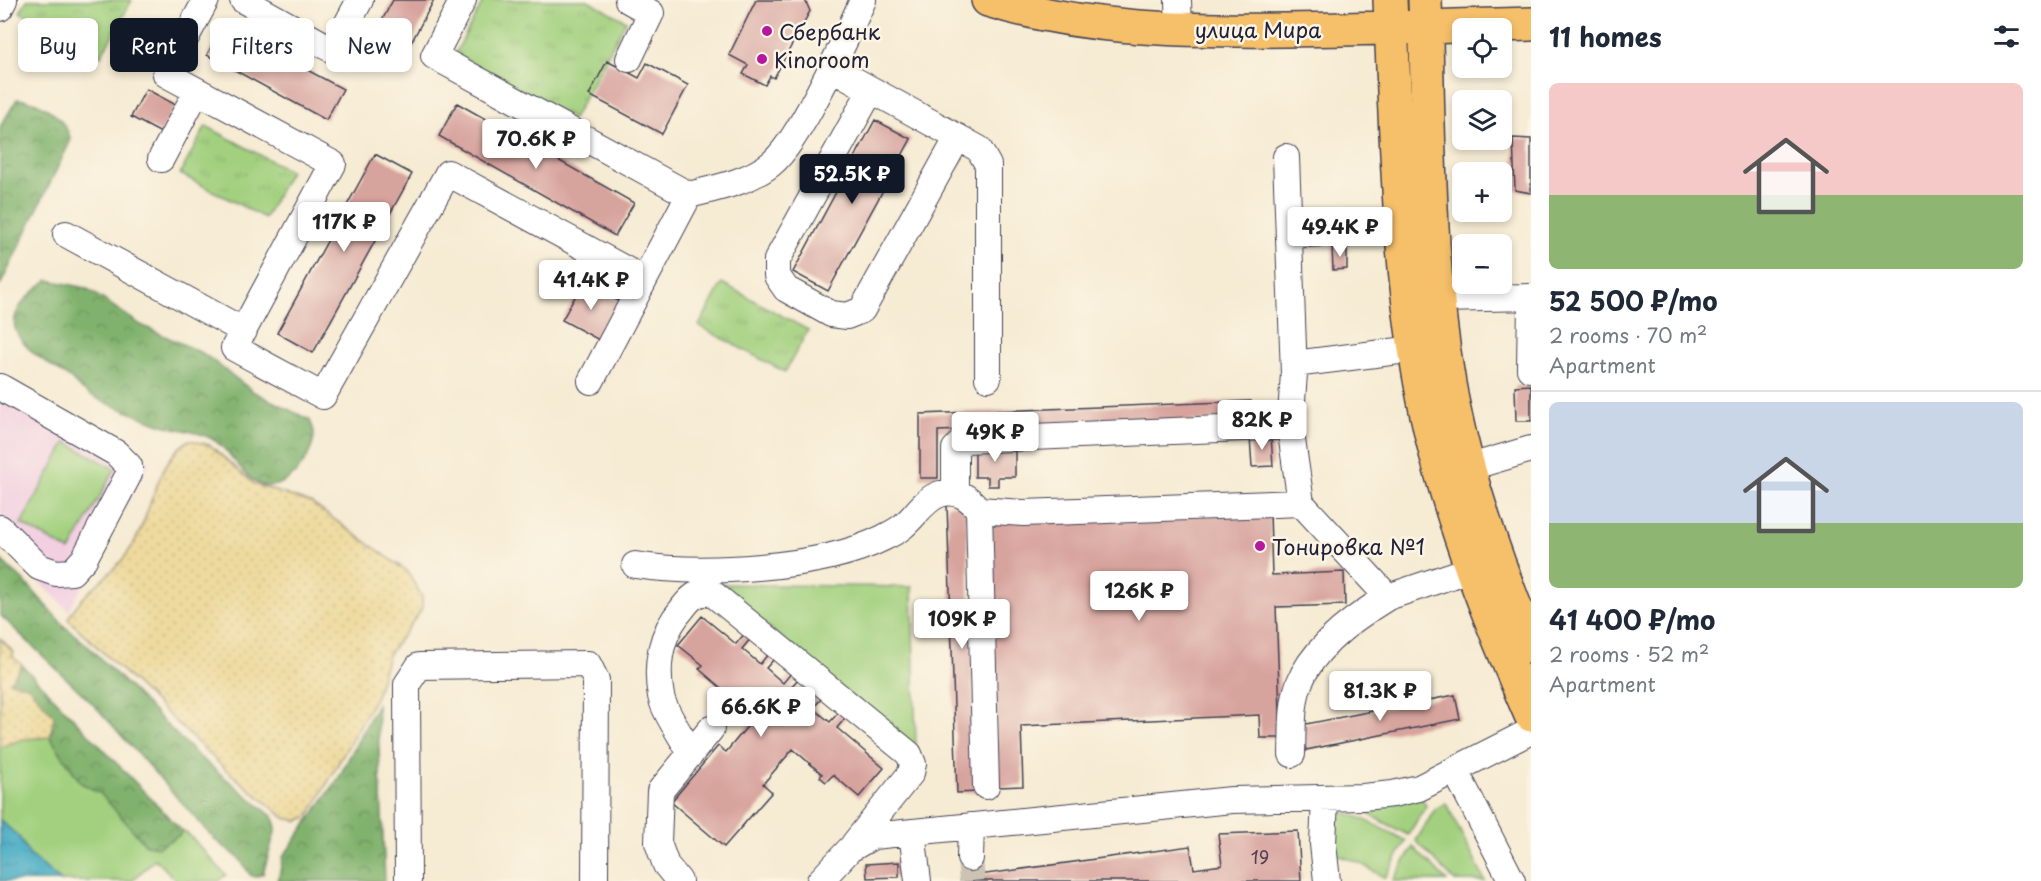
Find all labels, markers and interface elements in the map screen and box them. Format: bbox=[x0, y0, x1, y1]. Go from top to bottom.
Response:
street label: улица Мира bbox=[1195, 13, 1322, 45]
place label: Сбербанк bbox=[779, 15, 881, 47]
text: 11 homes bbox=[1549, 17, 1662, 56]
chip: Buy bbox=[18, 18, 98, 72]
chip: Rent bbox=[110, 18, 198, 72]
chip: Filters bbox=[210, 18, 314, 72]
chip: New bbox=[326, 18, 412, 72]
map controls bbox=[1452, 18, 1512, 294]
button: locate bbox=[1452, 18, 1512, 78]
icon: filters bbox=[1990, 20, 2023, 53]
marker: Сбербанк bbox=[760, 24, 774, 38]
place label: Kinoroom bbox=[774, 43, 870, 75]
marker: Kinoroom bbox=[755, 52, 769, 66]
button: layers bbox=[1452, 90, 1512, 150]
pin: 70.6K ₽ bbox=[481, 119, 591, 170]
icon: home bbox=[1732, 122, 1840, 230]
text: 70.6K ₽ bbox=[496, 123, 576, 153]
pin: 52.5K ₽ bbox=[797, 154, 907, 205]
text: 52.5K ₽ bbox=[814, 158, 890, 188]
button: + bbox=[1452, 162, 1512, 222]
pin: 117K ₽ bbox=[295, 202, 393, 253]
text: 117K ₽ bbox=[312, 206, 376, 236]
pin: 49.4K ₽ bbox=[1285, 207, 1395, 258]
text: 49.4K ₽ bbox=[1301, 211, 1379, 241]
button: − bbox=[1452, 234, 1512, 294]
pin: 41.4K ₽ bbox=[536, 260, 646, 311]
text: 41.4K ₽ bbox=[553, 264, 629, 294]
text: 52 500 ₽/mo bbox=[1549, 281, 1718, 320]
text: 2 rooms · 70 m² bbox=[1549, 320, 1707, 350]
text: Apartment bbox=[1549, 350, 1656, 380]
pin: 82K ₽ bbox=[1220, 400, 1304, 451]
text: 82K ₽ bbox=[1232, 404, 1292, 434]
pin: 49K ₽ bbox=[953, 412, 1037, 463]
text: 49K ₽ bbox=[966, 416, 1024, 446]
icon: home bbox=[1732, 441, 1840, 549]
place label: Тонировка №1 bbox=[1272, 530, 1425, 562]
marker: Тонировка №1 bbox=[1253, 539, 1267, 553]
pin: 126K ₽ bbox=[1090, 571, 1188, 622]
text: 126K ₽ bbox=[1104, 575, 1174, 605]
pin: 109K ₽ bbox=[913, 599, 1011, 650]
text: 41 400 ₽/mo bbox=[1549, 600, 1715, 639]
text: 109K ₽ bbox=[928, 603, 996, 633]
text: 2 rooms · 52 m² bbox=[1549, 639, 1709, 669]
text: Apartment bbox=[1549, 669, 1656, 699]
pin: 81.3K ₽ bbox=[1325, 671, 1435, 722]
text: 81.3K ₽ bbox=[1343, 675, 1417, 705]
pin: 66.6K ₽ bbox=[706, 687, 816, 738]
text: 66.6K ₽ bbox=[721, 691, 801, 721]
house number: 19 bbox=[1251, 843, 1269, 870]

